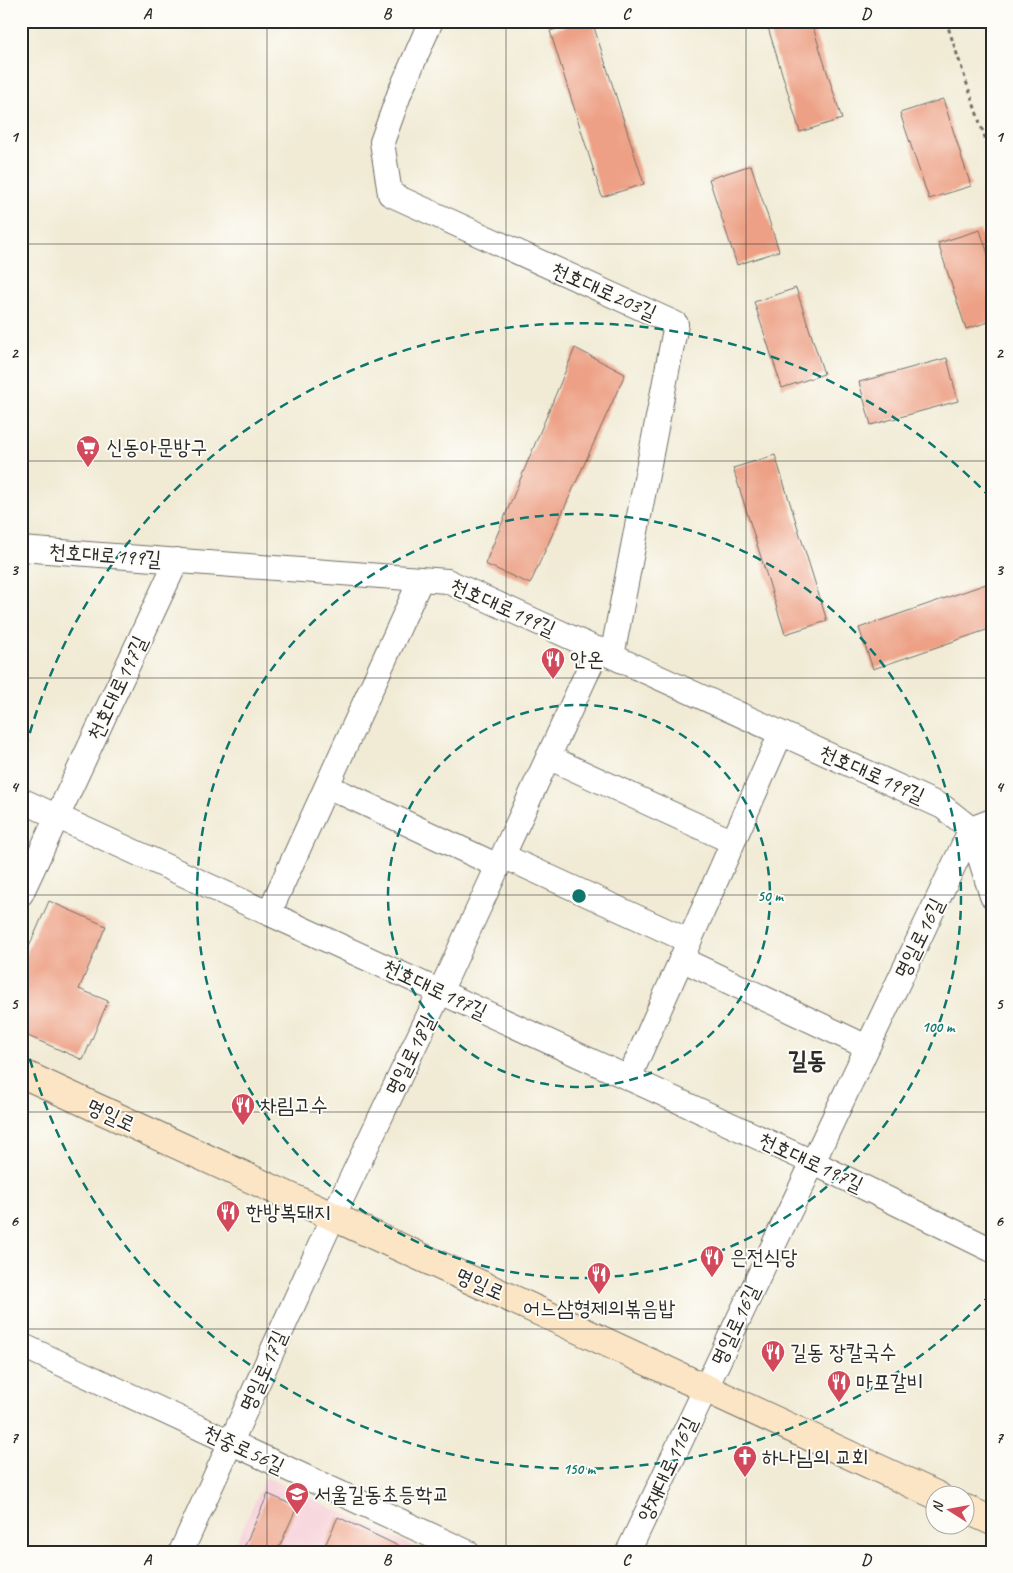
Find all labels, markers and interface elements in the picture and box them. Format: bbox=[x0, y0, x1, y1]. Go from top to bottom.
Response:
text: A bbox=[143, 4, 153, 24]
text: B bbox=[383, 4, 393, 24]
text: C bbox=[622, 4, 632, 24]
text: D bbox=[861, 4, 872, 24]
text: 1 bbox=[10, 127, 19, 147]
text: 1 bbox=[995, 127, 1004, 147]
street label: 천호대로203길 bbox=[547, 256, 661, 326]
text: 2 bbox=[10, 343, 19, 363]
text: 2 bbox=[995, 343, 1004, 363]
supermarket icon: 신동아문방구 bbox=[75, 434, 101, 468]
place label: 신동아문방구 bbox=[106, 434, 207, 460]
street label: 천호대로199길 bbox=[48, 538, 162, 572]
text: 3 bbox=[10, 560, 19, 580]
text: 3 bbox=[995, 560, 1004, 580]
street label: 천호대로199길 bbox=[446, 572, 560, 642]
street label: 천호대로197길 bbox=[81, 631, 153, 745]
restaurant icon: 안온 bbox=[540, 646, 566, 680]
place label: 안온 bbox=[570, 646, 604, 672]
street label: 천호대로199길 bbox=[815, 739, 929, 809]
text: 4 bbox=[10, 777, 19, 797]
text: 4 bbox=[995, 777, 1004, 797]
centre of rings bbox=[570, 887, 588, 905]
text: 50 m bbox=[757, 887, 784, 906]
street label: 명일로16길 bbox=[888, 893, 950, 983]
street label: 천호대로197길 bbox=[378, 953, 492, 1025]
text: 5 bbox=[11, 994, 20, 1014]
text: 5 bbox=[996, 994, 1005, 1014]
street label: 명일로18길 bbox=[379, 1010, 441, 1100]
text: 100 m bbox=[922, 1018, 956, 1037]
district label: 길동 bbox=[788, 1045, 826, 1075]
restaurant icon: 차림고수 bbox=[230, 1092, 256, 1126]
place label: 차림고수 bbox=[260, 1092, 328, 1118]
street label: 명일로 bbox=[83, 1093, 139, 1137]
street label: 천호대로197길 bbox=[754, 1126, 868, 1198]
restaurant icon: 한방복돼지 bbox=[215, 1199, 241, 1233]
place label: 한방복돼지 bbox=[246, 1199, 331, 1225]
text: 6 bbox=[10, 1211, 19, 1231]
text: 6 bbox=[995, 1211, 1004, 1231]
restaurant icon: 은전식당 bbox=[699, 1244, 725, 1278]
place label: 은전식당 bbox=[730, 1244, 798, 1270]
restaurant icon: 어느삼형제의볶음밥 bbox=[586, 1261, 612, 1295]
street label: 명일로 bbox=[452, 1262, 508, 1306]
street label: 명일로16길 bbox=[705, 1280, 765, 1370]
place label: 어느삼형제의볶음밥 bbox=[523, 1295, 675, 1321]
street label: 명일로17길 bbox=[234, 1326, 293, 1416]
restaurant icon: 길동 장칼국수 bbox=[760, 1339, 786, 1373]
place label: 길동 장칼국수 bbox=[790, 1339, 896, 1365]
restaurant icon: 마포갈비 bbox=[826, 1369, 852, 1403]
place label: 마포갈비 bbox=[856, 1369, 924, 1395]
street label: 양재대로116길 bbox=[631, 1412, 703, 1526]
street label: 천중로56길 bbox=[199, 1419, 289, 1479]
text: 7 bbox=[10, 1428, 19, 1448]
text: 7 bbox=[995, 1428, 1004, 1448]
church icon: 하나님의 교회 bbox=[732, 1444, 758, 1478]
place label: 하나님의 교회 bbox=[762, 1444, 868, 1470]
text: 150 m bbox=[563, 1460, 597, 1479]
school or university icon: 서울길동초등학교 bbox=[284, 1481, 310, 1515]
place label: 서울길동초등학교 bbox=[314, 1481, 449, 1507]
north arrow bbox=[926, 1486, 976, 1536]
text: N bbox=[929, 1499, 947, 1513]
text: A bbox=[143, 1550, 153, 1570]
text: B bbox=[383, 1550, 393, 1570]
text: C bbox=[622, 1550, 632, 1570]
text: D bbox=[861, 1550, 872, 1570]

